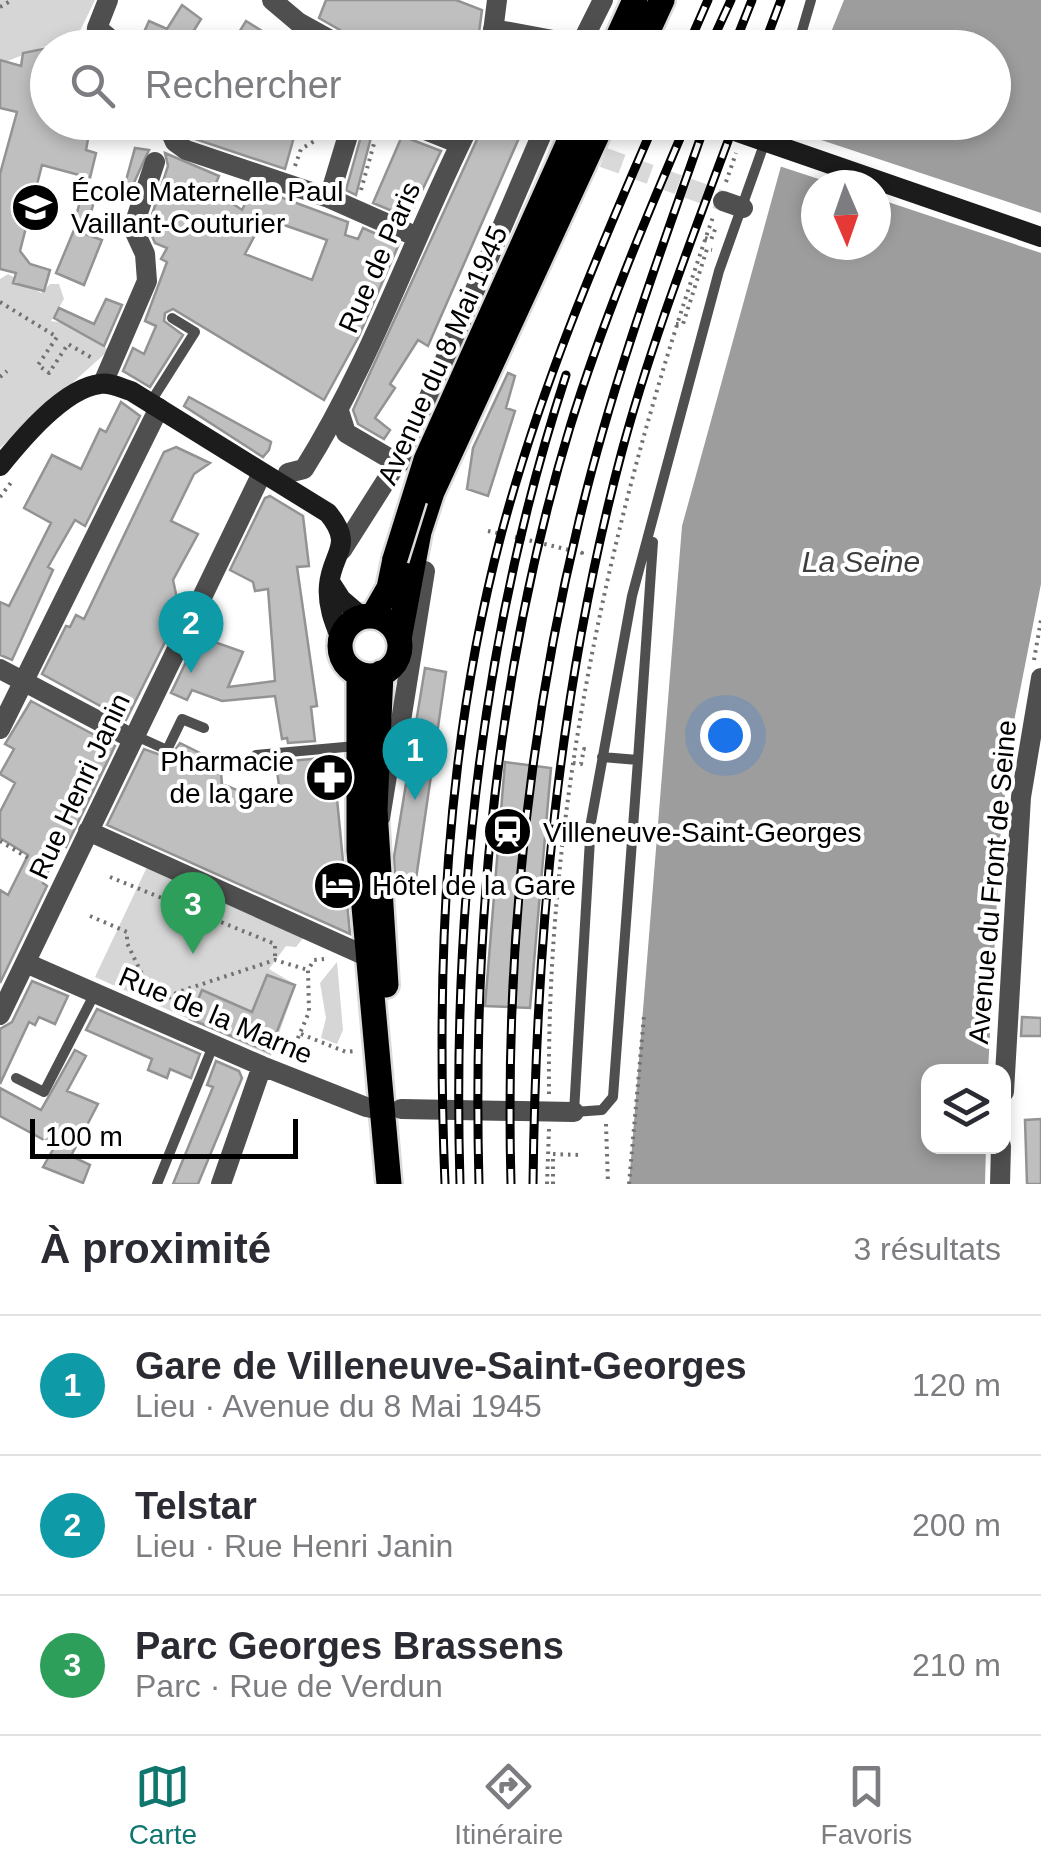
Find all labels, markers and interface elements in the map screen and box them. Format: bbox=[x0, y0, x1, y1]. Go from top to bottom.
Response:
search box bbox=[30, 30, 1011, 140]
icon: search bbox=[65, 58, 120, 113]
text: Rechercher bbox=[145, 64, 341, 106]
north arrow bbox=[801, 170, 891, 260]
place label: École Maternelle Paul Vaillant-Couturier bbox=[71, 176, 343, 239]
street label: Rue de Paris bbox=[332, 177, 427, 337]
school or university icon: École Maternelle Paul Vaillant-Couturier bbox=[10, 181, 62, 233]
street label: Avenue du 8 Mai 1945 bbox=[371, 221, 513, 489]
water label: La Seine bbox=[802, 545, 920, 578]
pin: 2 bbox=[158, 590, 224, 673]
street label: Rue Henri Janin bbox=[23, 689, 136, 884]
your location bbox=[700, 710, 751, 761]
pin: 1 bbox=[382, 718, 448, 800]
street label: Avenue du Front de Seine bbox=[963, 719, 1022, 1045]
place label: Pharmacie de la gare bbox=[160, 746, 294, 809]
pharmacy icon: Pharmacie de la gare bbox=[303, 751, 355, 803]
station icon: Villeneuve-Saint-Georges bbox=[482, 806, 534, 858]
place label: Villeneuve-Saint-Georges bbox=[543, 817, 862, 848]
hotel icon: Hôtel de la Gare bbox=[311, 859, 363, 911]
place label: Hôtel de la Gare bbox=[372, 870, 576, 901]
pin: 3 bbox=[160, 872, 226, 954]
street label: Rue de la Marne bbox=[114, 961, 317, 1070]
map controls bbox=[921, 1064, 1011, 1154]
button: layers bbox=[921, 1064, 1011, 1154]
scale bar bbox=[30, 1114, 298, 1158]
text: 100 m bbox=[45, 1121, 123, 1152]
text: À proximité bbox=[40, 1225, 271, 1272]
text: 3 résultats bbox=[853, 1231, 1001, 1267]
text: Gare de Villeneuve-Saint-Georges bbox=[135, 1345, 747, 1387]
text: 1 bbox=[64, 1367, 81, 1403]
text: 120 m bbox=[912, 1367, 1001, 1403]
text: Lieu · Avenue du 8 Mai 1945 bbox=[135, 1388, 542, 1424]
text: Telstar bbox=[135, 1485, 257, 1527]
text: 2 bbox=[64, 1507, 81, 1543]
text: 200 m bbox=[912, 1507, 1001, 1543]
text: Lieu · Rue Henri Janin bbox=[135, 1528, 453, 1564]
text: Parc Georges Brassens bbox=[135, 1625, 564, 1667]
text: 3 bbox=[64, 1647, 81, 1683]
text: 210 m bbox=[912, 1647, 1001, 1683]
text: Parc · Rue de Verdun bbox=[135, 1668, 443, 1704]
tab: Carte bbox=[129, 1759, 197, 1851]
tab: Itinéraire bbox=[454, 1759, 563, 1851]
tab: Favoris bbox=[821, 1759, 912, 1851]

